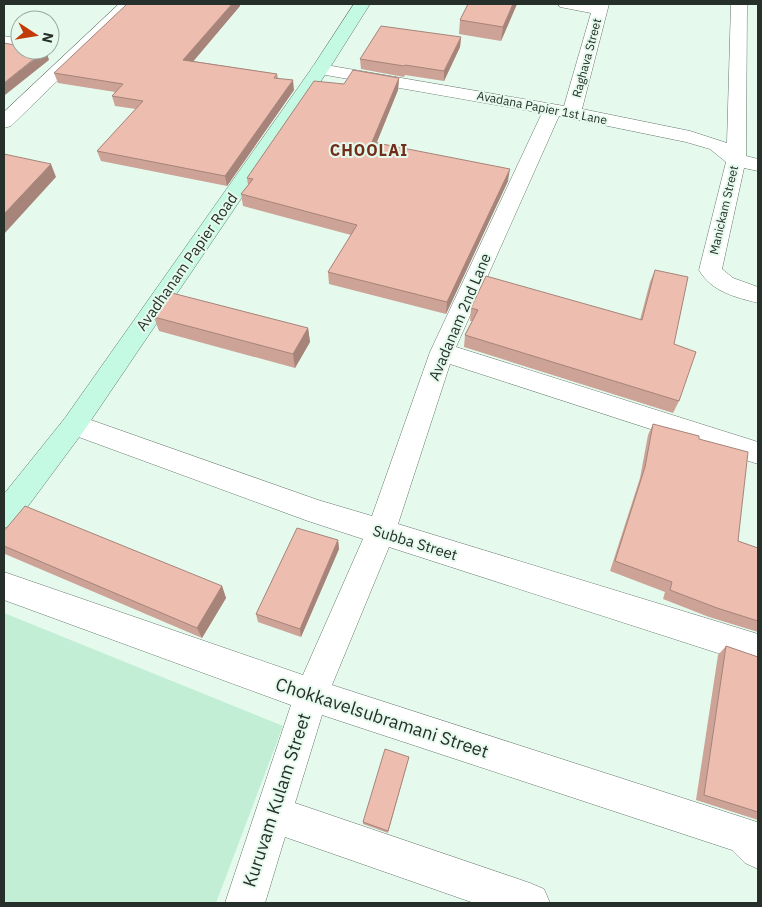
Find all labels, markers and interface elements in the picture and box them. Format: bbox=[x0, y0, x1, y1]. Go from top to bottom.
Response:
north arrow bbox=[10, 10, 60, 60]
street label: Raghava Street bbox=[569, 17, 604, 99]
text: N bbox=[38, 31, 58, 45]
street label: Avadana Papier 1st Lane bbox=[476, 88, 609, 128]
district label: CHOOLAI bbox=[330, 140, 408, 160]
street label: Manickam Street bbox=[706, 164, 741, 256]
street label: Avadhanam Papier Road bbox=[132, 189, 241, 334]
street label: Avadanam 2nd Lane bbox=[424, 250, 495, 383]
street label: Subba Street bbox=[371, 521, 460, 564]
street label: Chokkavelsubramani Street bbox=[273, 672, 492, 763]
street label: Kuruvam Kulam Street bbox=[237, 710, 316, 890]

